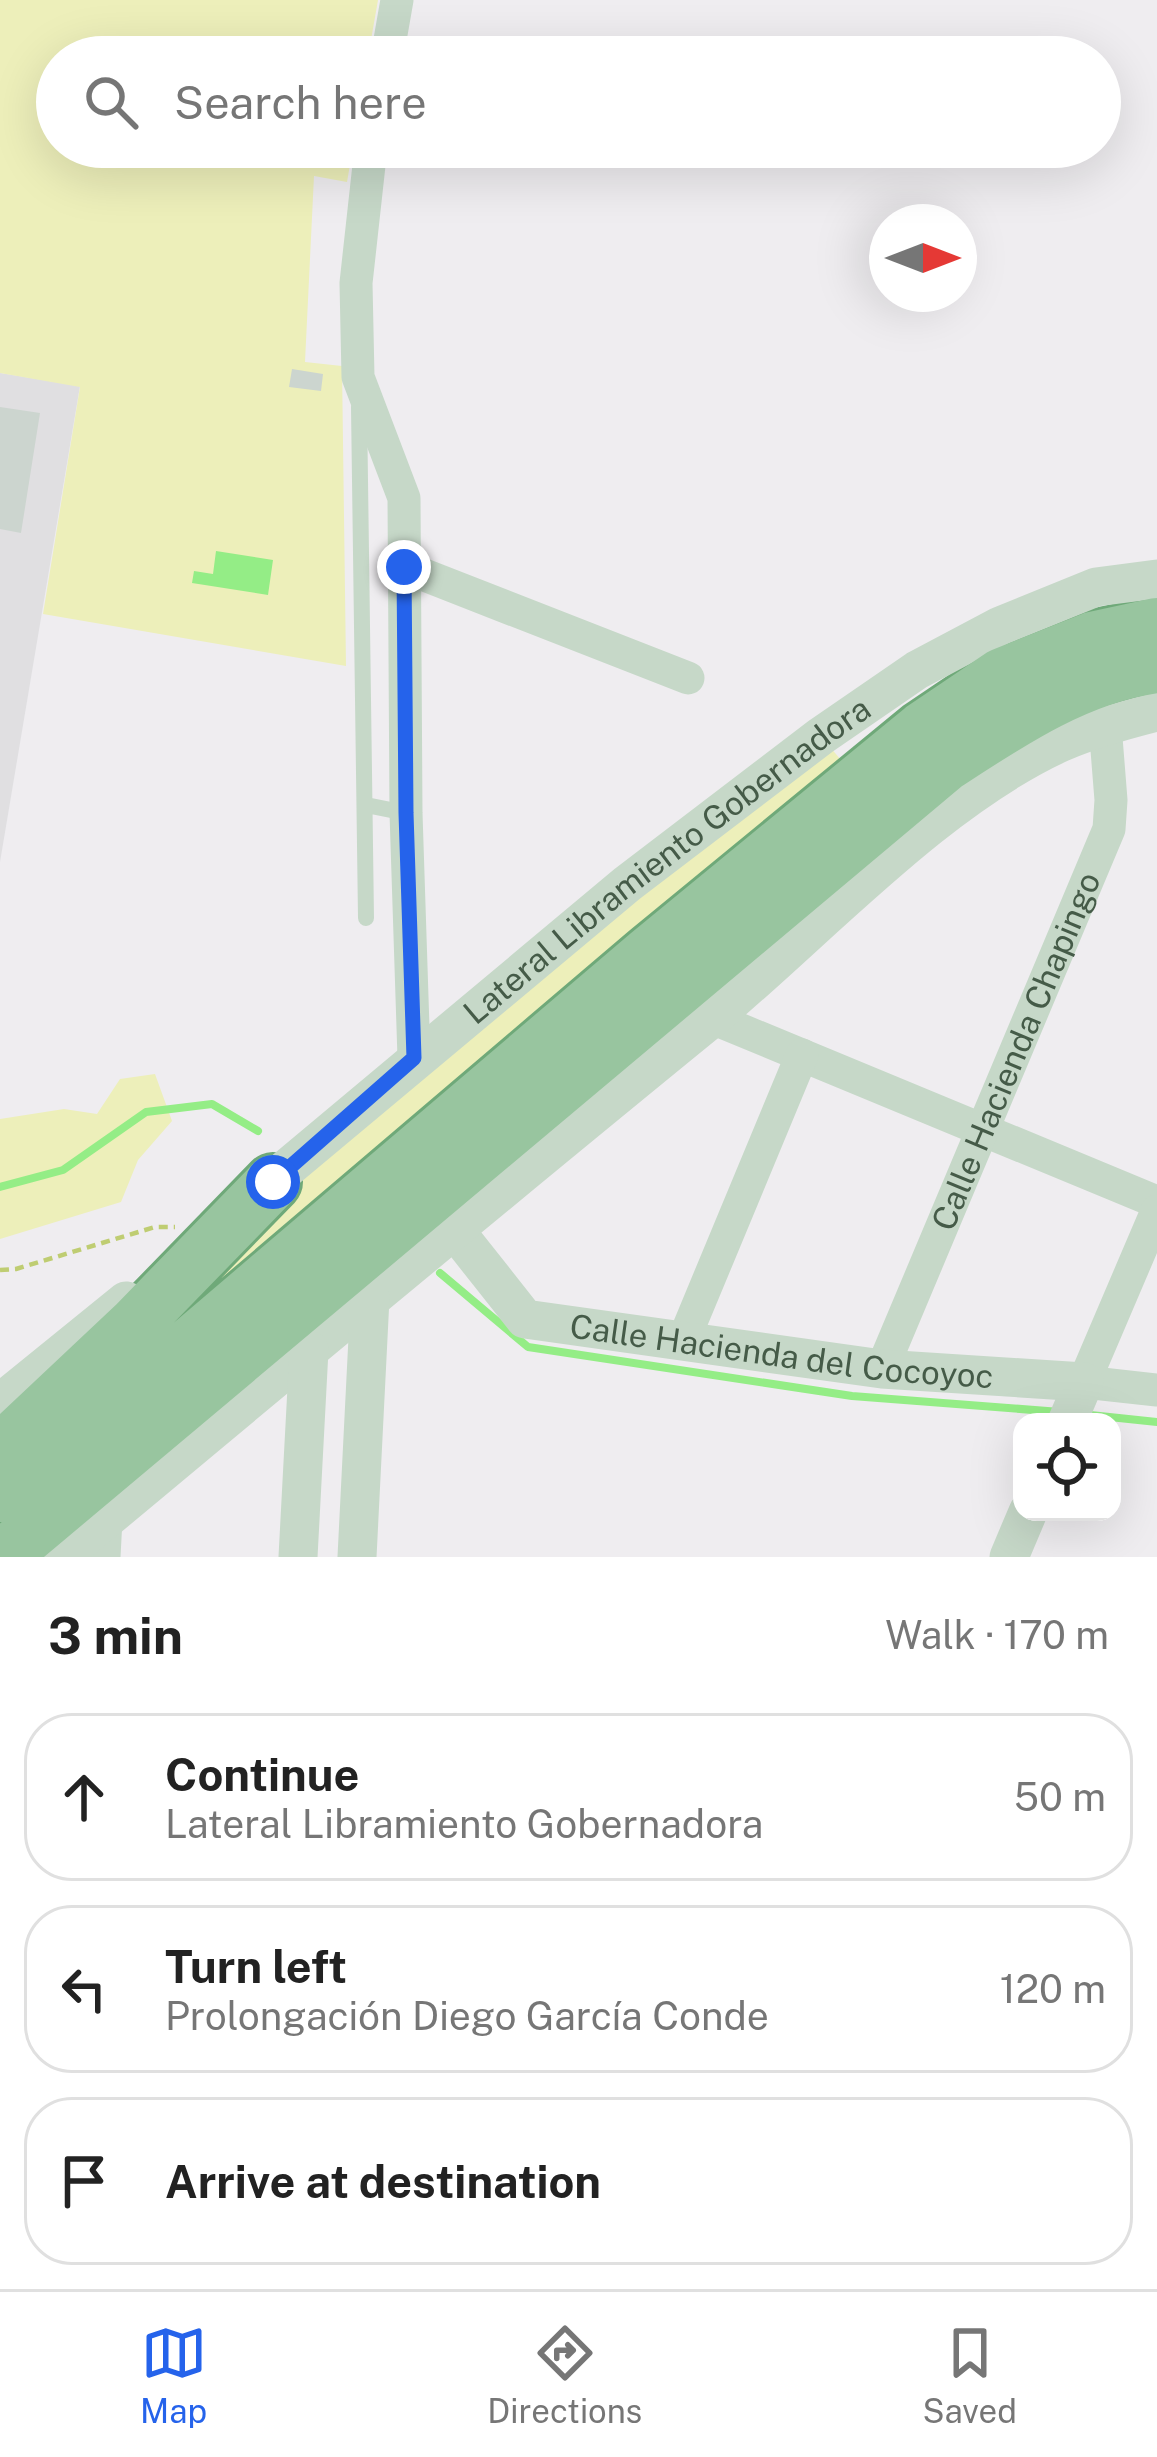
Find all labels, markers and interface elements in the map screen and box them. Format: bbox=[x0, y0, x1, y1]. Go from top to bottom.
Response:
search box bbox=[36, 36, 1121, 168]
icon: search bbox=[78, 69, 144, 135]
text: Search here bbox=[174, 76, 427, 129]
north arrow bbox=[869, 204, 977, 312]
route end bbox=[377, 540, 431, 594]
street label: Lateral Libramiento Gobernadora bbox=[456, 689, 877, 1031]
street label: Calle Hacienda Chapingo bbox=[924, 866, 1108, 1236]
route start bbox=[246, 1155, 300, 1209]
street label: Calle Hacienda del Cocoyoc bbox=[568, 1307, 995, 1395]
map controls bbox=[1013, 1413, 1121, 1521]
button: locate bbox=[1013, 1413, 1121, 1521]
text: 3 min bbox=[48, 1606, 183, 1665]
text: Walk · 170 m bbox=[885, 1612, 1109, 1658]
text: Continue bbox=[165, 1748, 359, 1801]
icon: ahead bbox=[51, 1764, 117, 1830]
text: 50 m bbox=[1014, 1774, 1106, 1820]
text: Lateral Libramiento Gobernadora bbox=[165, 1801, 763, 1847]
text: Turn left bbox=[165, 1940, 347, 1993]
icon: left bbox=[51, 1956, 117, 2022]
text: 120 m bbox=[1000, 1966, 1106, 2012]
text: Prolongación Diego García Conde bbox=[165, 1993, 769, 2039]
icon: arrive bbox=[51, 2148, 117, 2214]
text: Arrive at destination bbox=[165, 2155, 601, 2208]
tab: Map bbox=[140, 2320, 207, 2430]
tab: Directions bbox=[487, 2320, 642, 2430]
tab: Saved bbox=[923, 2320, 1017, 2430]

